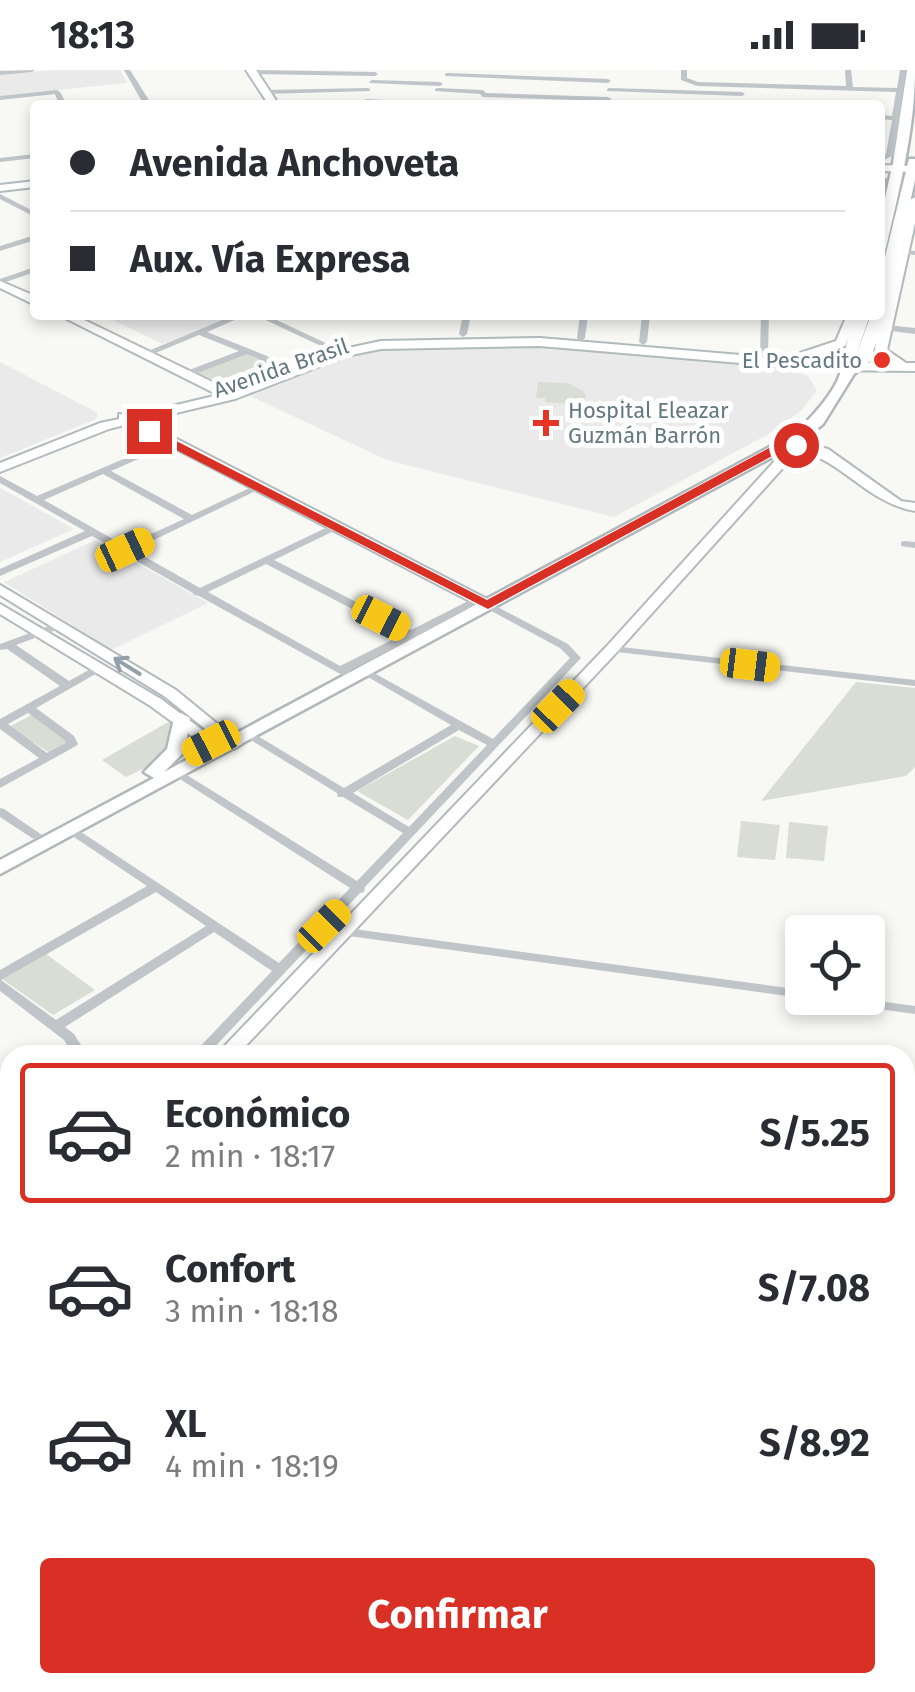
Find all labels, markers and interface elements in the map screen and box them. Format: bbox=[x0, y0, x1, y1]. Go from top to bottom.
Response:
text: 18:13 bbox=[50, 12, 135, 58]
text: Avenida Anchoveta bbox=[130, 140, 459, 186]
text: Aux. Vía Expresa bbox=[130, 236, 411, 282]
street label: Avenida Brasil bbox=[210, 332, 352, 404]
place label: El Pescadito bbox=[742, 347, 862, 374]
marker: El Pescadito bbox=[871, 349, 893, 371]
place label: Hospital Eleazar Guzmán Barrón bbox=[568, 397, 729, 449]
route end bbox=[127, 409, 172, 454]
marker: Hospital Eleazar Guzmán Barrón bbox=[533, 410, 559, 436]
route start bbox=[774, 423, 819, 468]
car bbox=[91, 524, 159, 576]
car bbox=[347, 591, 415, 645]
car bbox=[718, 646, 782, 684]
one-way arrow bbox=[113, 656, 141, 676]
car bbox=[526, 674, 590, 738]
car bbox=[177, 716, 245, 770]
car bbox=[292, 894, 356, 958]
map controls bbox=[785, 915, 885, 1015]
button: locate bbox=[785, 915, 885, 1015]
icon: car bbox=[45, 1088, 135, 1178]
text: Económico bbox=[165, 1091, 350, 1137]
text: S/5.25 bbox=[760, 1110, 870, 1156]
text: 2 min · 18:17 bbox=[165, 1137, 335, 1175]
icon: car bbox=[45, 1243, 135, 1333]
text: Confort bbox=[165, 1246, 295, 1292]
text: S/7.08 bbox=[758, 1265, 870, 1311]
text: 3 min · 18:18 bbox=[165, 1292, 339, 1330]
icon: car bbox=[45, 1398, 135, 1488]
text: XL bbox=[165, 1401, 207, 1447]
text: S/8.92 bbox=[759, 1420, 870, 1466]
text: 4 min · 18:19 bbox=[165, 1447, 339, 1485]
button: Confirmar bbox=[40, 1558, 875, 1673]

